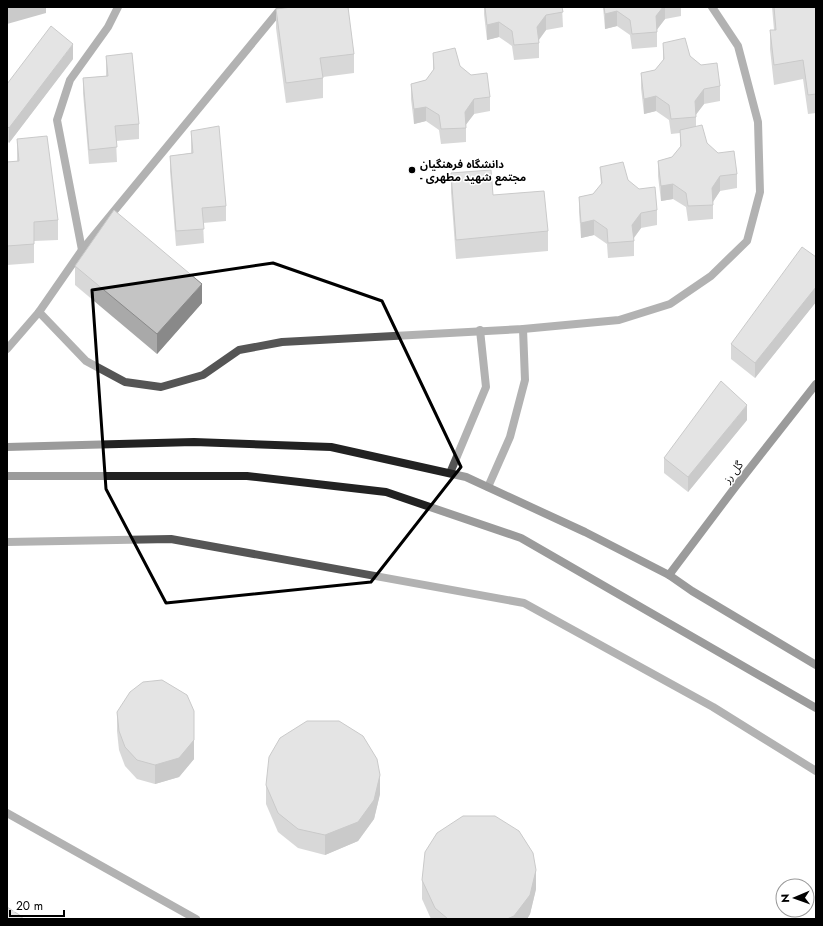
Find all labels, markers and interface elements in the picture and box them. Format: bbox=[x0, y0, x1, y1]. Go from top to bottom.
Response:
place label: دانشگاه فرهنگیان - مجتمع شهید مطهری bbox=[420, 156, 526, 186]
marker: دانشگاه فرهنگیان - مجتمع شهید مطهری bbox=[407, 165, 417, 175]
street label: گل رز bbox=[719, 457, 747, 487]
north arrow bbox=[775, 878, 815, 918]
scale bar bbox=[10, 892, 64, 918]
text: N bbox=[777, 894, 793, 903]
text: 20 m bbox=[16, 897, 43, 915]

